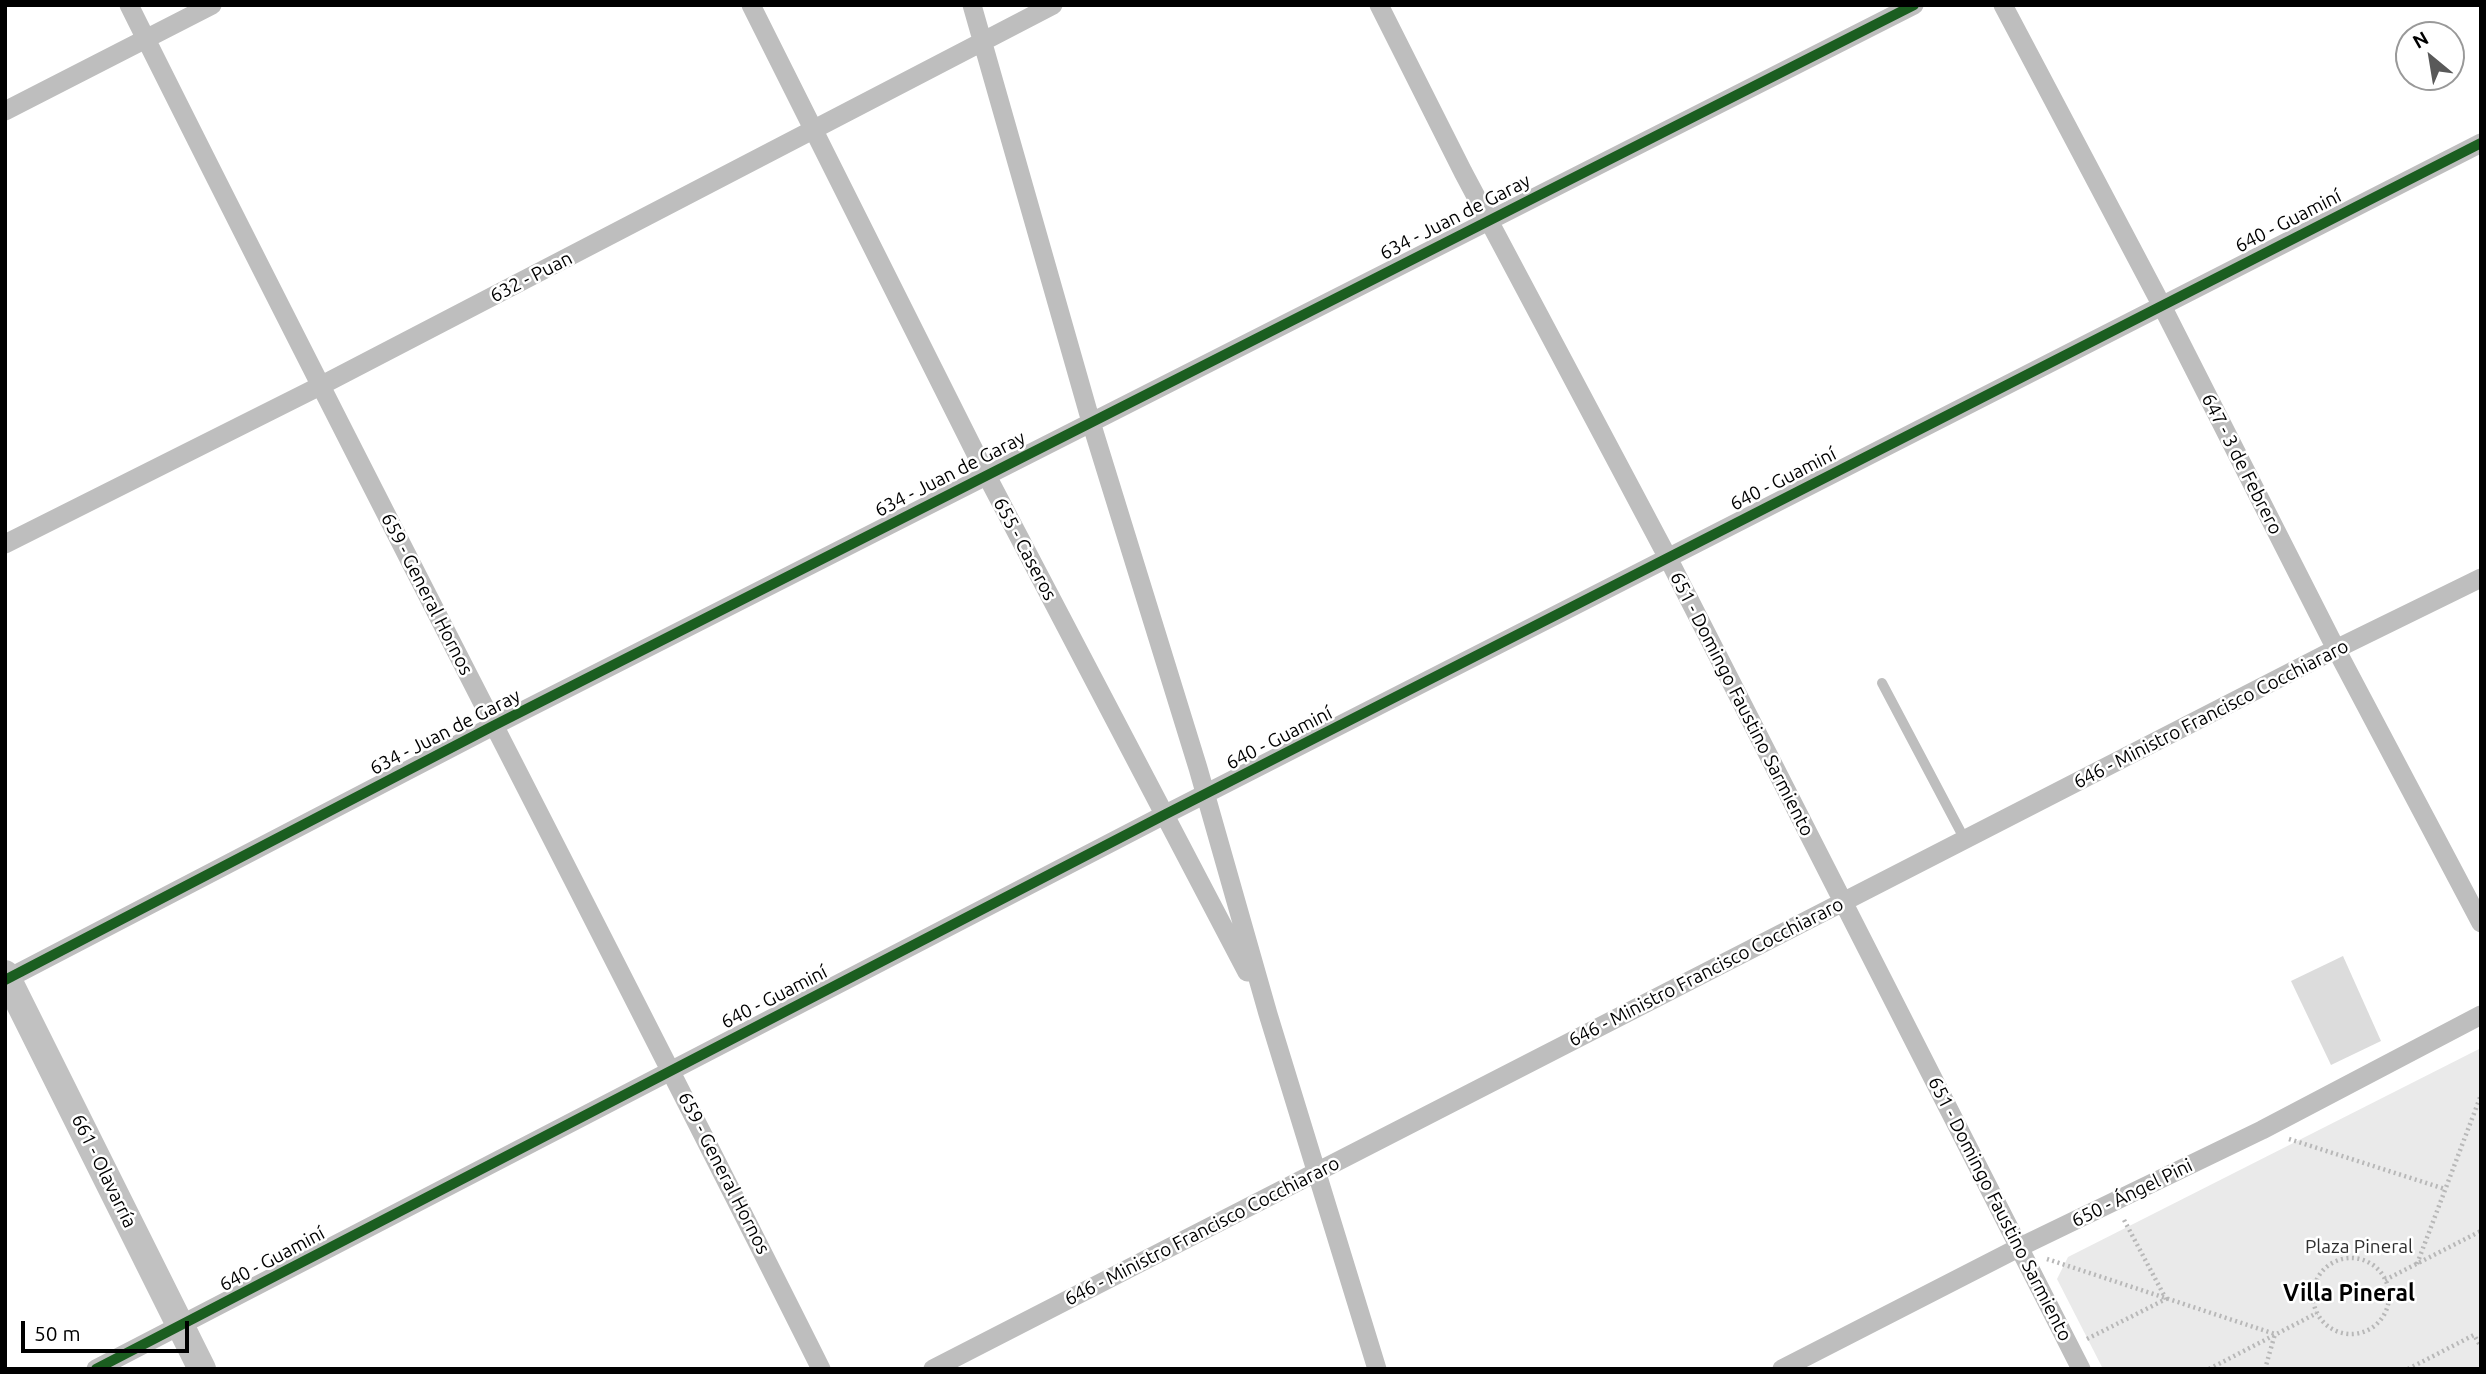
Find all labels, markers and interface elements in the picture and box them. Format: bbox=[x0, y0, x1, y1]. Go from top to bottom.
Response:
north arrow bbox=[2395, 21, 2465, 91]
text: N bbox=[2409, 26, 2432, 53]
street label: 634 - Juan de Garay bbox=[1376, 169, 1534, 265]
street label: 640 - Guaminí bbox=[2231, 185, 2345, 257]
street label: 632 - Puan bbox=[486, 247, 576, 307]
street label: 647 - 3 de Febrero bbox=[2197, 390, 2287, 538]
street label: 634 - Juan de Garay bbox=[871, 426, 1029, 522]
street label: 640 - Guaminí bbox=[1726, 443, 1840, 515]
street label: 655 - Caseros bbox=[988, 494, 1062, 604]
street label: 659 - General Hornos bbox=[376, 509, 478, 679]
street label: 651 - Domingo Faustino Sarmiento bbox=[1665, 568, 1819, 840]
street label: 646 - Ministro Francisco Cocchiararo bbox=[2070, 634, 2352, 794]
street label: 634 - Juan de Garay bbox=[366, 684, 524, 780]
street label: 640 - Guaminí bbox=[1222, 702, 1336, 774]
street label: 646 - Ministro Francisco Cocchiararo bbox=[1565, 892, 1847, 1052]
street label: 640 - Guaminí bbox=[717, 961, 831, 1033]
street label: 651 - Domingo Faustino Sarmiento bbox=[1923, 1073, 2077, 1345]
street label: 659 - General Hornos bbox=[673, 1088, 775, 1258]
street label: 661 - Olavarría bbox=[67, 1110, 141, 1232]
street label: 646 - Ministro Francisco Cocchiararo bbox=[1061, 1151, 1343, 1311]
street label: 650 - Ángel Pini bbox=[2068, 1154, 2196, 1232]
street label: 640 - Guaminí bbox=[215, 1222, 329, 1296]
park label: Plaza Pineral bbox=[2305, 1236, 2413, 1258]
district label: Villa Pineral bbox=[2283, 1279, 2415, 1307]
scale bar bbox=[24, 1308, 192, 1352]
text: 50 m bbox=[34, 1321, 81, 1345]

